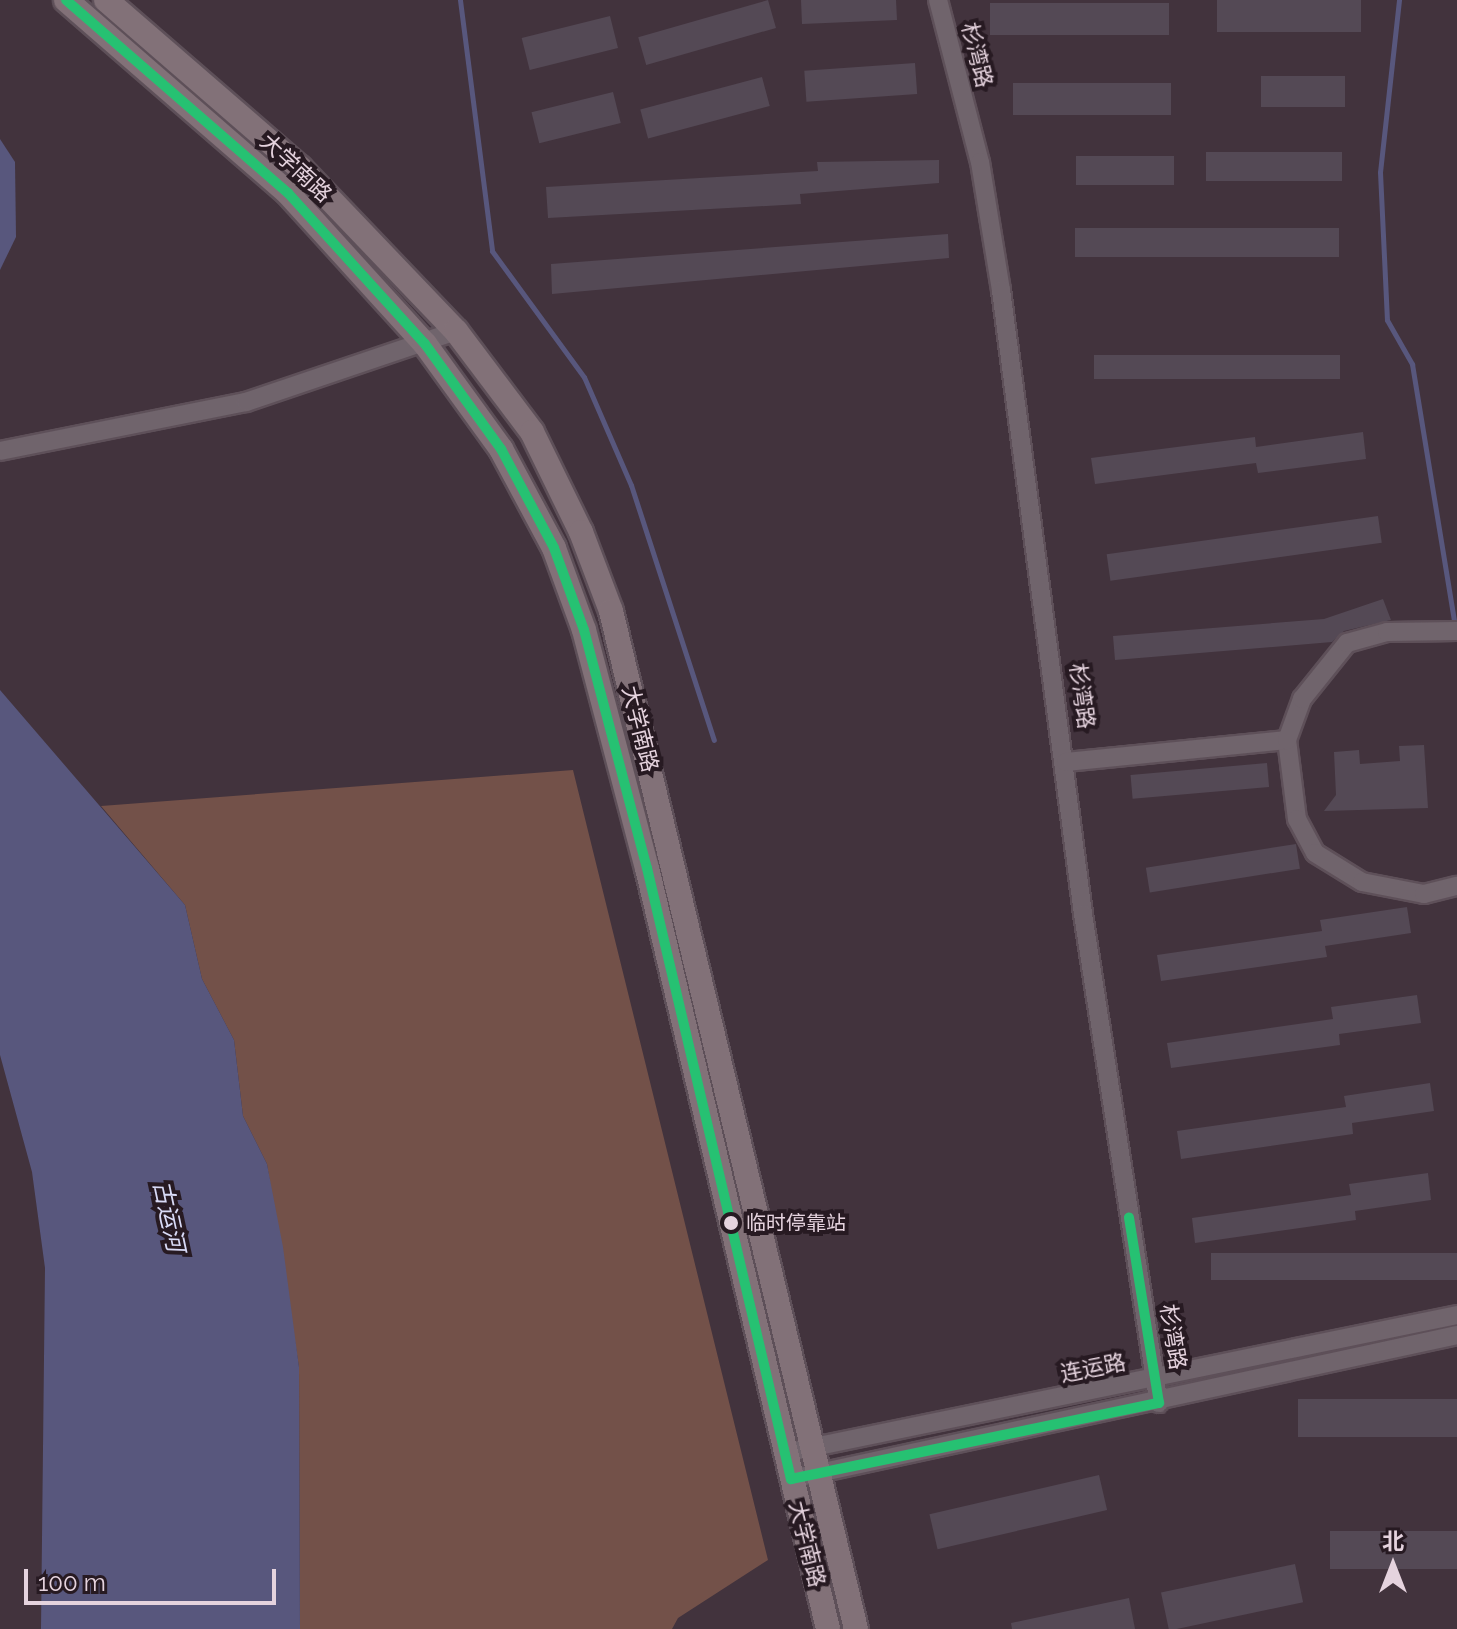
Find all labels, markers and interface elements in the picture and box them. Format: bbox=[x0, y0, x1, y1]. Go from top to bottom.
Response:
street label: 杉湾路 bbox=[956, 20, 998, 90]
street label: 大学南路 bbox=[255, 128, 337, 208]
street label: 杉湾路 bbox=[1064, 661, 1100, 731]
street label: 大学南路 bbox=[617, 683, 663, 775]
water label: 古运河 bbox=[147, 1178, 191, 1254]
place label: 临时停靠站 bbox=[746, 1211, 846, 1235]
marker: 临时停靠站 bbox=[723, 1215, 739, 1231]
street label: 杉湾路 bbox=[1155, 1302, 1191, 1372]
street label: 连运路 bbox=[1058, 1349, 1128, 1387]
street label: 大学南路 bbox=[784, 1498, 830, 1590]
north arrow bbox=[1353, 1525, 1433, 1605]
text: 北 bbox=[1382, 1528, 1404, 1554]
scale bar bbox=[28, 1553, 280, 1603]
text: 100 m bbox=[38, 1568, 106, 1597]

